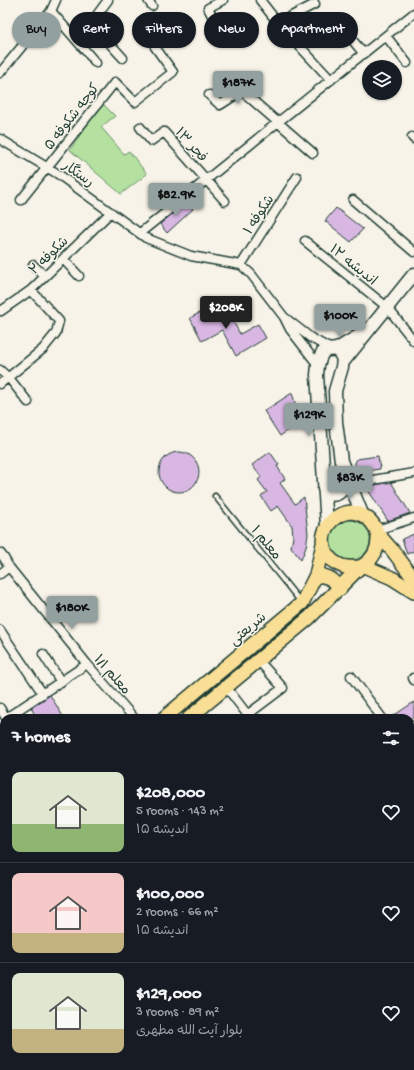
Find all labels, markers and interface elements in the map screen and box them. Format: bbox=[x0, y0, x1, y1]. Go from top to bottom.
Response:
chip: Buy bbox=[12, 12, 61, 48]
chip: Rent bbox=[69, 12, 124, 48]
chip: Filters bbox=[132, 12, 196, 48]
chip: New bbox=[204, 12, 259, 48]
chip: Apartment bbox=[267, 12, 358, 48]
map controls bbox=[362, 60, 402, 100]
button: layers bbox=[362, 60, 402, 100]
pin: $187K bbox=[210, 71, 266, 105]
text: $187K bbox=[222, 76, 254, 91]
street label: کوچه شکوفه ۵ bbox=[42, 81, 104, 154]
street label: فجر ۱۳ bbox=[170, 125, 210, 166]
street label: رستگار bbox=[58, 156, 98, 192]
pin: $82.9K bbox=[143, 183, 209, 217]
text: $82.9K bbox=[157, 188, 195, 203]
street label: شکوفه ۱ bbox=[241, 192, 279, 238]
street label: شکوفه ۲ bbox=[26, 234, 73, 280]
street label: اندیشه ١٣ bbox=[325, 242, 380, 290]
pin: $208K bbox=[198, 296, 254, 330]
text: $208K bbox=[209, 301, 243, 316]
pin: $100K bbox=[312, 304, 368, 338]
text: $100K bbox=[323, 309, 357, 324]
pin: $129K bbox=[281, 403, 337, 437]
text: $129K bbox=[293, 408, 325, 423]
pin: $83K bbox=[326, 466, 374, 500]
text: $83K bbox=[337, 471, 363, 486]
street label: معلم ۱ bbox=[246, 523, 284, 564]
pin: $180K bbox=[44, 596, 100, 630]
text: $180K bbox=[56, 601, 88, 616]
street label: شریعتی bbox=[227, 610, 271, 650]
street label: معلم ۱/۱ bbox=[89, 652, 133, 699]
icon: filters bbox=[380, 727, 402, 749]
text: 7 homes bbox=[12, 728, 70, 748]
text: $208,000 bbox=[136, 784, 205, 804]
icon: home bbox=[44, 788, 92, 836]
icon: heart bbox=[380, 801, 402, 823]
text: 5 rooms · 143 m² bbox=[136, 804, 224, 819]
text: اندیشه ۱۵ bbox=[136, 823, 189, 838]
text: $100,000 bbox=[136, 885, 204, 905]
icon: home bbox=[44, 889, 92, 937]
icon: heart bbox=[380, 902, 402, 924]
text: 2 rooms · 66 m² bbox=[136, 905, 218, 920]
text: اندیشه ۱۵ bbox=[136, 924, 189, 939]
text: $129,000 bbox=[136, 985, 202, 1005]
icon: home bbox=[44, 989, 92, 1037]
icon: heart bbox=[380, 1002, 402, 1024]
text: 3 rooms · 89 m² bbox=[136, 1005, 219, 1020]
text: بلوار آیت الله مطهری bbox=[136, 1024, 243, 1039]

